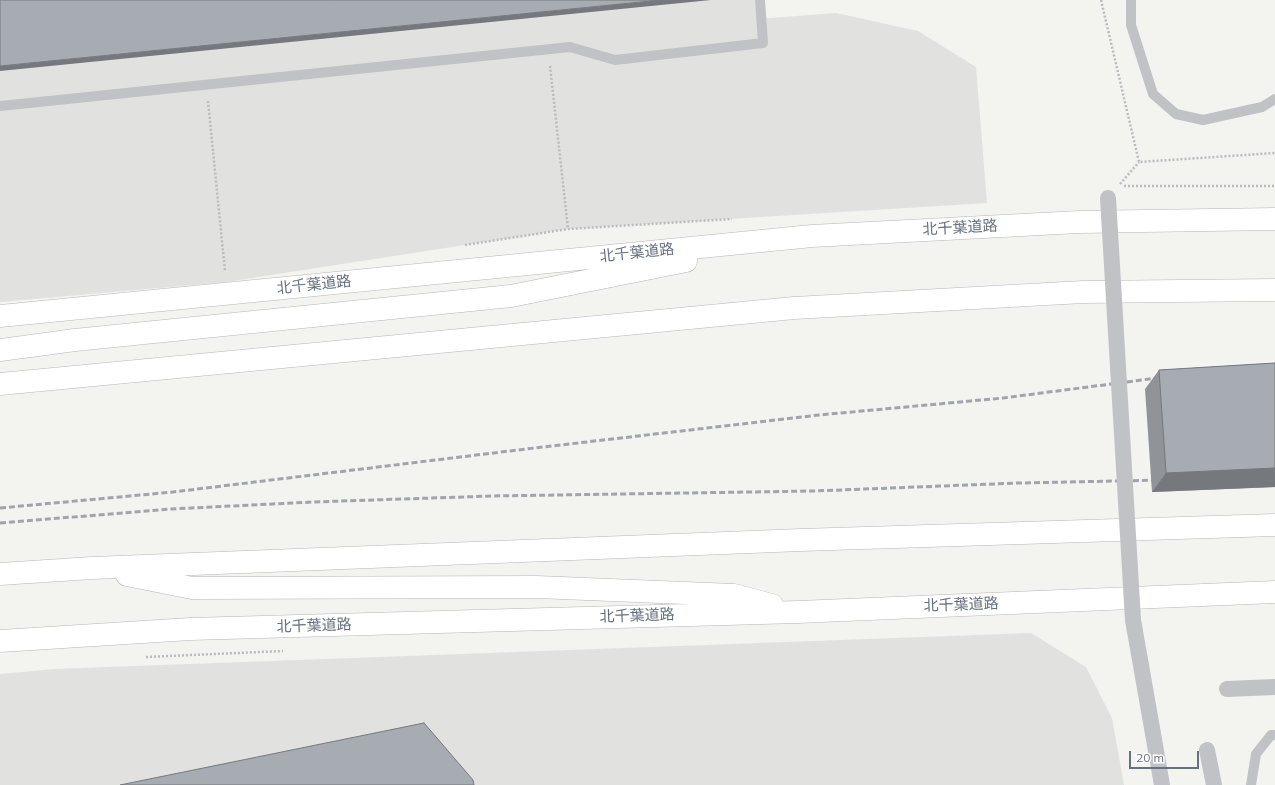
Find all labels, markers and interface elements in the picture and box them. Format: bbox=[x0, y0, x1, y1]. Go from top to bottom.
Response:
street label: 北千葉道路 bbox=[922, 217, 998, 239]
street label: 北千葉道路 bbox=[599, 240, 675, 266]
street label: 北千葉道路 bbox=[276, 272, 352, 298]
street label: 北千葉道路 bbox=[923, 595, 999, 615]
street label: 北千葉道路 bbox=[599, 606, 675, 626]
street label: 北千葉道路 bbox=[276, 616, 352, 636]
scale bar bbox=[1131, 743, 1201, 769]
text: 20 m bbox=[1136, 750, 1164, 765]

